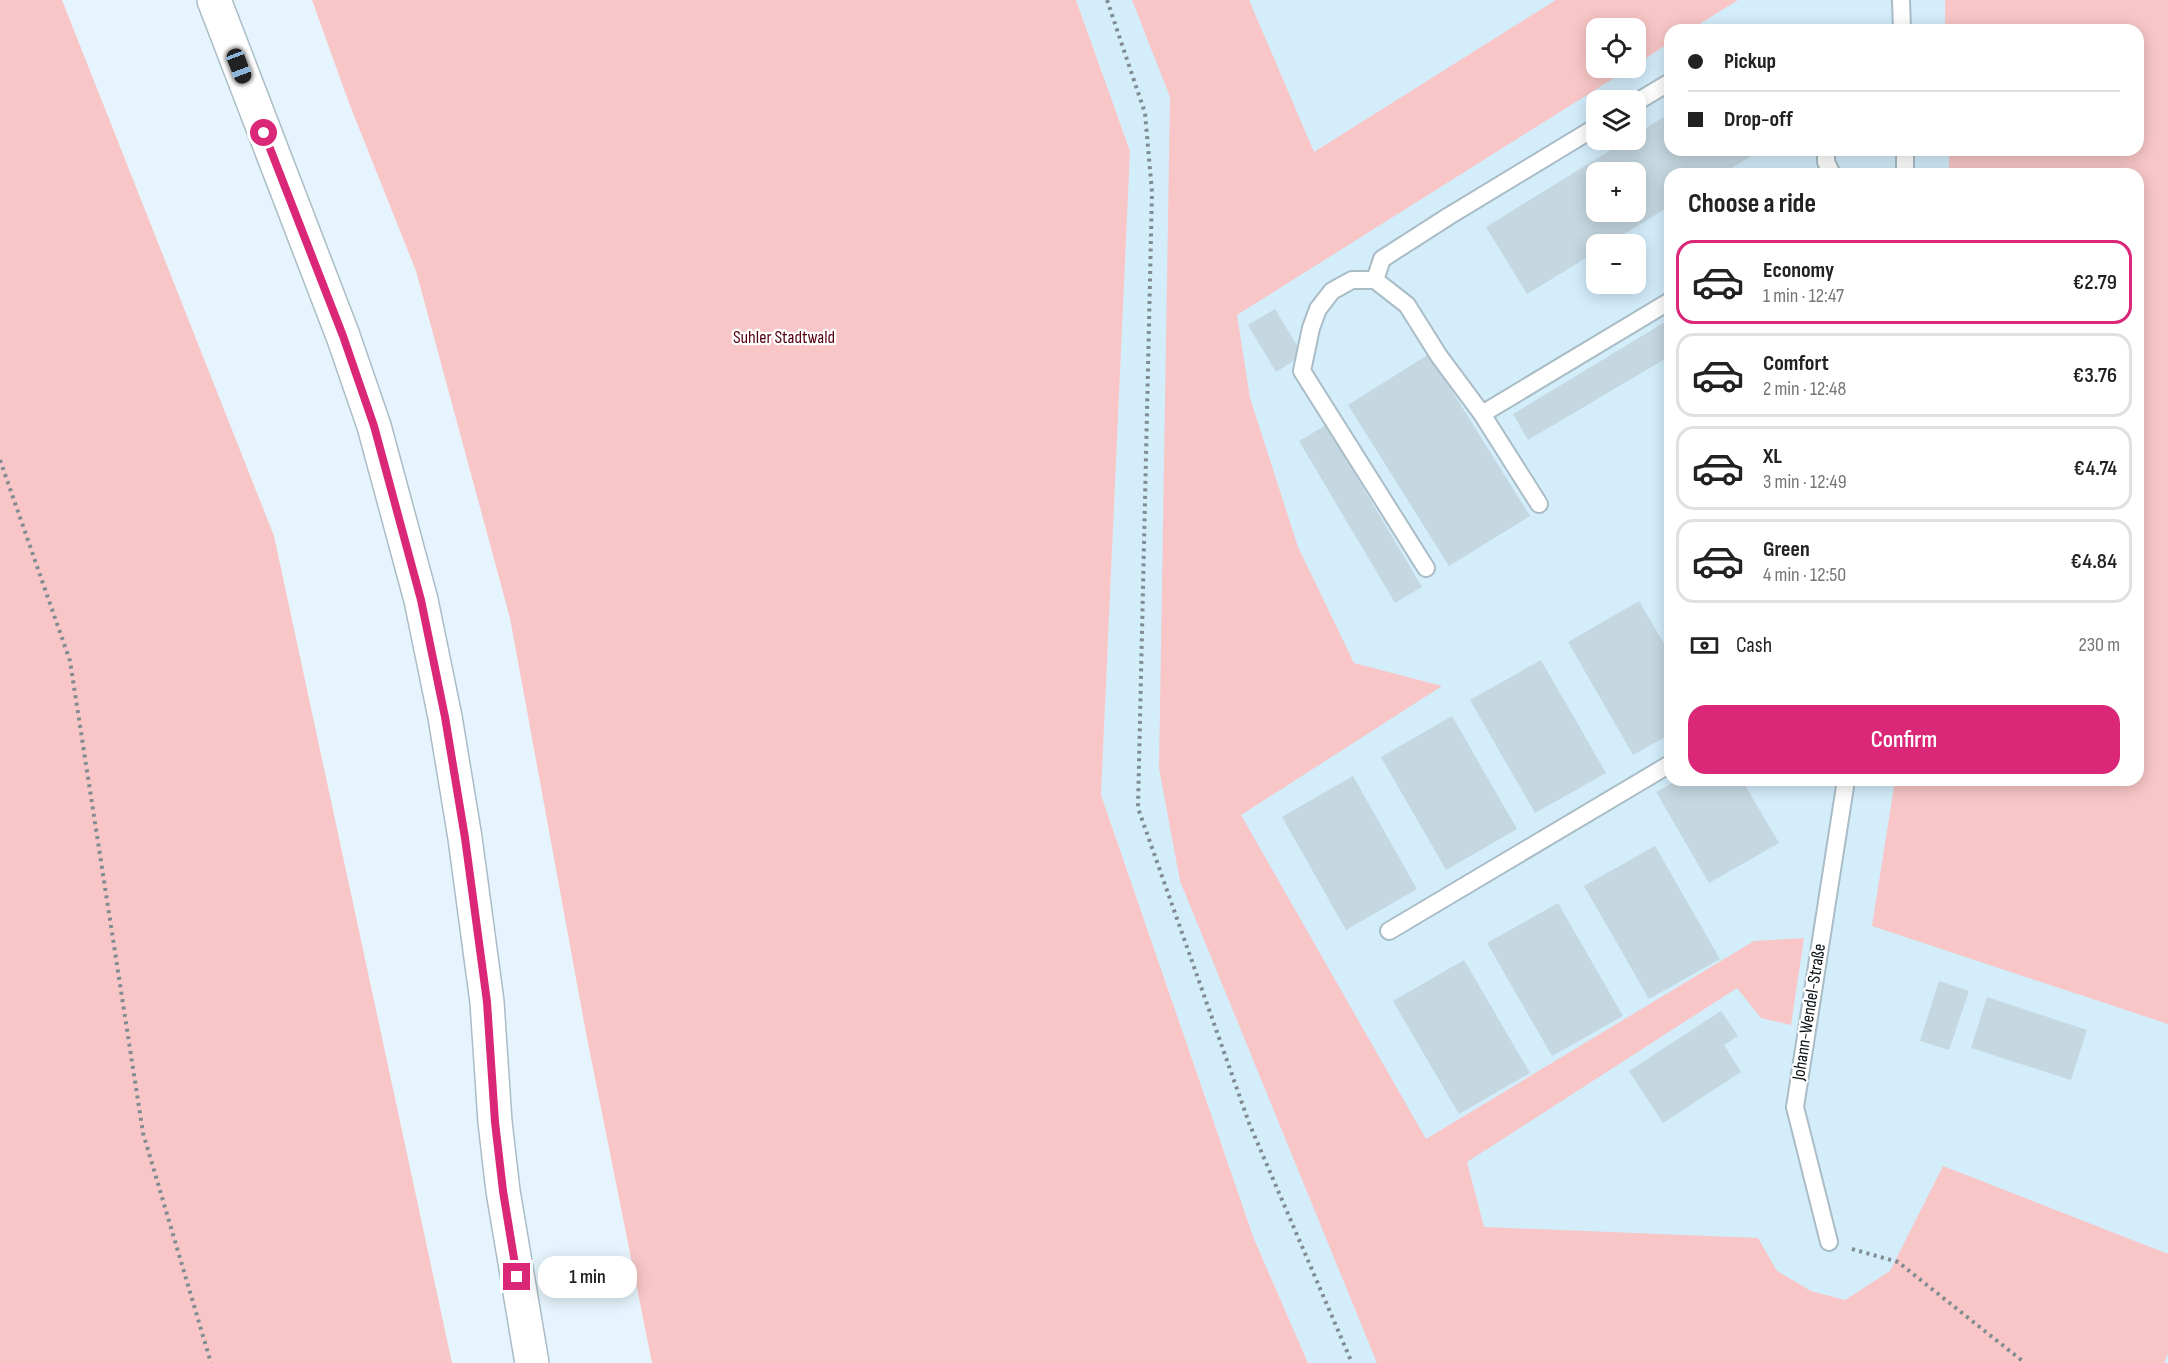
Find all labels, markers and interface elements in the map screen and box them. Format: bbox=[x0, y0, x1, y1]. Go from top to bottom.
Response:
map controls bbox=[1586, 18, 1646, 294]
button: locate bbox=[1586, 18, 1646, 78]
car bbox=[224, 46, 254, 86]
text: Pickup bbox=[1724, 48, 1776, 75]
button: layers bbox=[1586, 90, 1646, 150]
text: Drop-off bbox=[1724, 106, 1793, 133]
route start bbox=[250, 119, 277, 146]
button: + bbox=[1586, 162, 1646, 222]
text: Choose a ride bbox=[1688, 188, 1816, 220]
button: − bbox=[1586, 234, 1646, 294]
icon: car bbox=[1691, 255, 1745, 309]
text: Economy bbox=[1763, 257, 1834, 284]
text: €2.79 bbox=[2073, 269, 2117, 296]
text: 1 min · 12:47 bbox=[1763, 284, 1844, 308]
park label: Suhler Stadtwald bbox=[733, 327, 835, 348]
icon: car bbox=[1691, 348, 1745, 402]
text: Comfort bbox=[1763, 350, 1829, 377]
text: €3.76 bbox=[2073, 362, 2117, 389]
text: 2 min · 12:48 bbox=[1763, 377, 1846, 401]
icon: car bbox=[1691, 441, 1745, 495]
text: XL bbox=[1763, 443, 1782, 470]
text: €4.74 bbox=[2074, 455, 2117, 482]
text: 3 min · 12:49 bbox=[1763, 470, 1847, 494]
icon: car bbox=[1691, 534, 1745, 588]
text: Green bbox=[1763, 536, 1810, 563]
text: €4.84 bbox=[2071, 548, 2117, 575]
text: 4 min · 12:50 bbox=[1763, 563, 1846, 587]
icon: cash bbox=[1688, 629, 1721, 662]
text: Cash bbox=[1736, 632, 1772, 659]
text: 230 m bbox=[2078, 633, 2120, 657]
button: Confirm bbox=[1688, 705, 2120, 774]
street label: Johann-Wendel-Straße bbox=[1788, 942, 1830, 1083]
callout: 1 min bbox=[538, 1256, 637, 1298]
route end bbox=[503, 1263, 530, 1290]
text: 1 min bbox=[569, 1265, 606, 1289]

